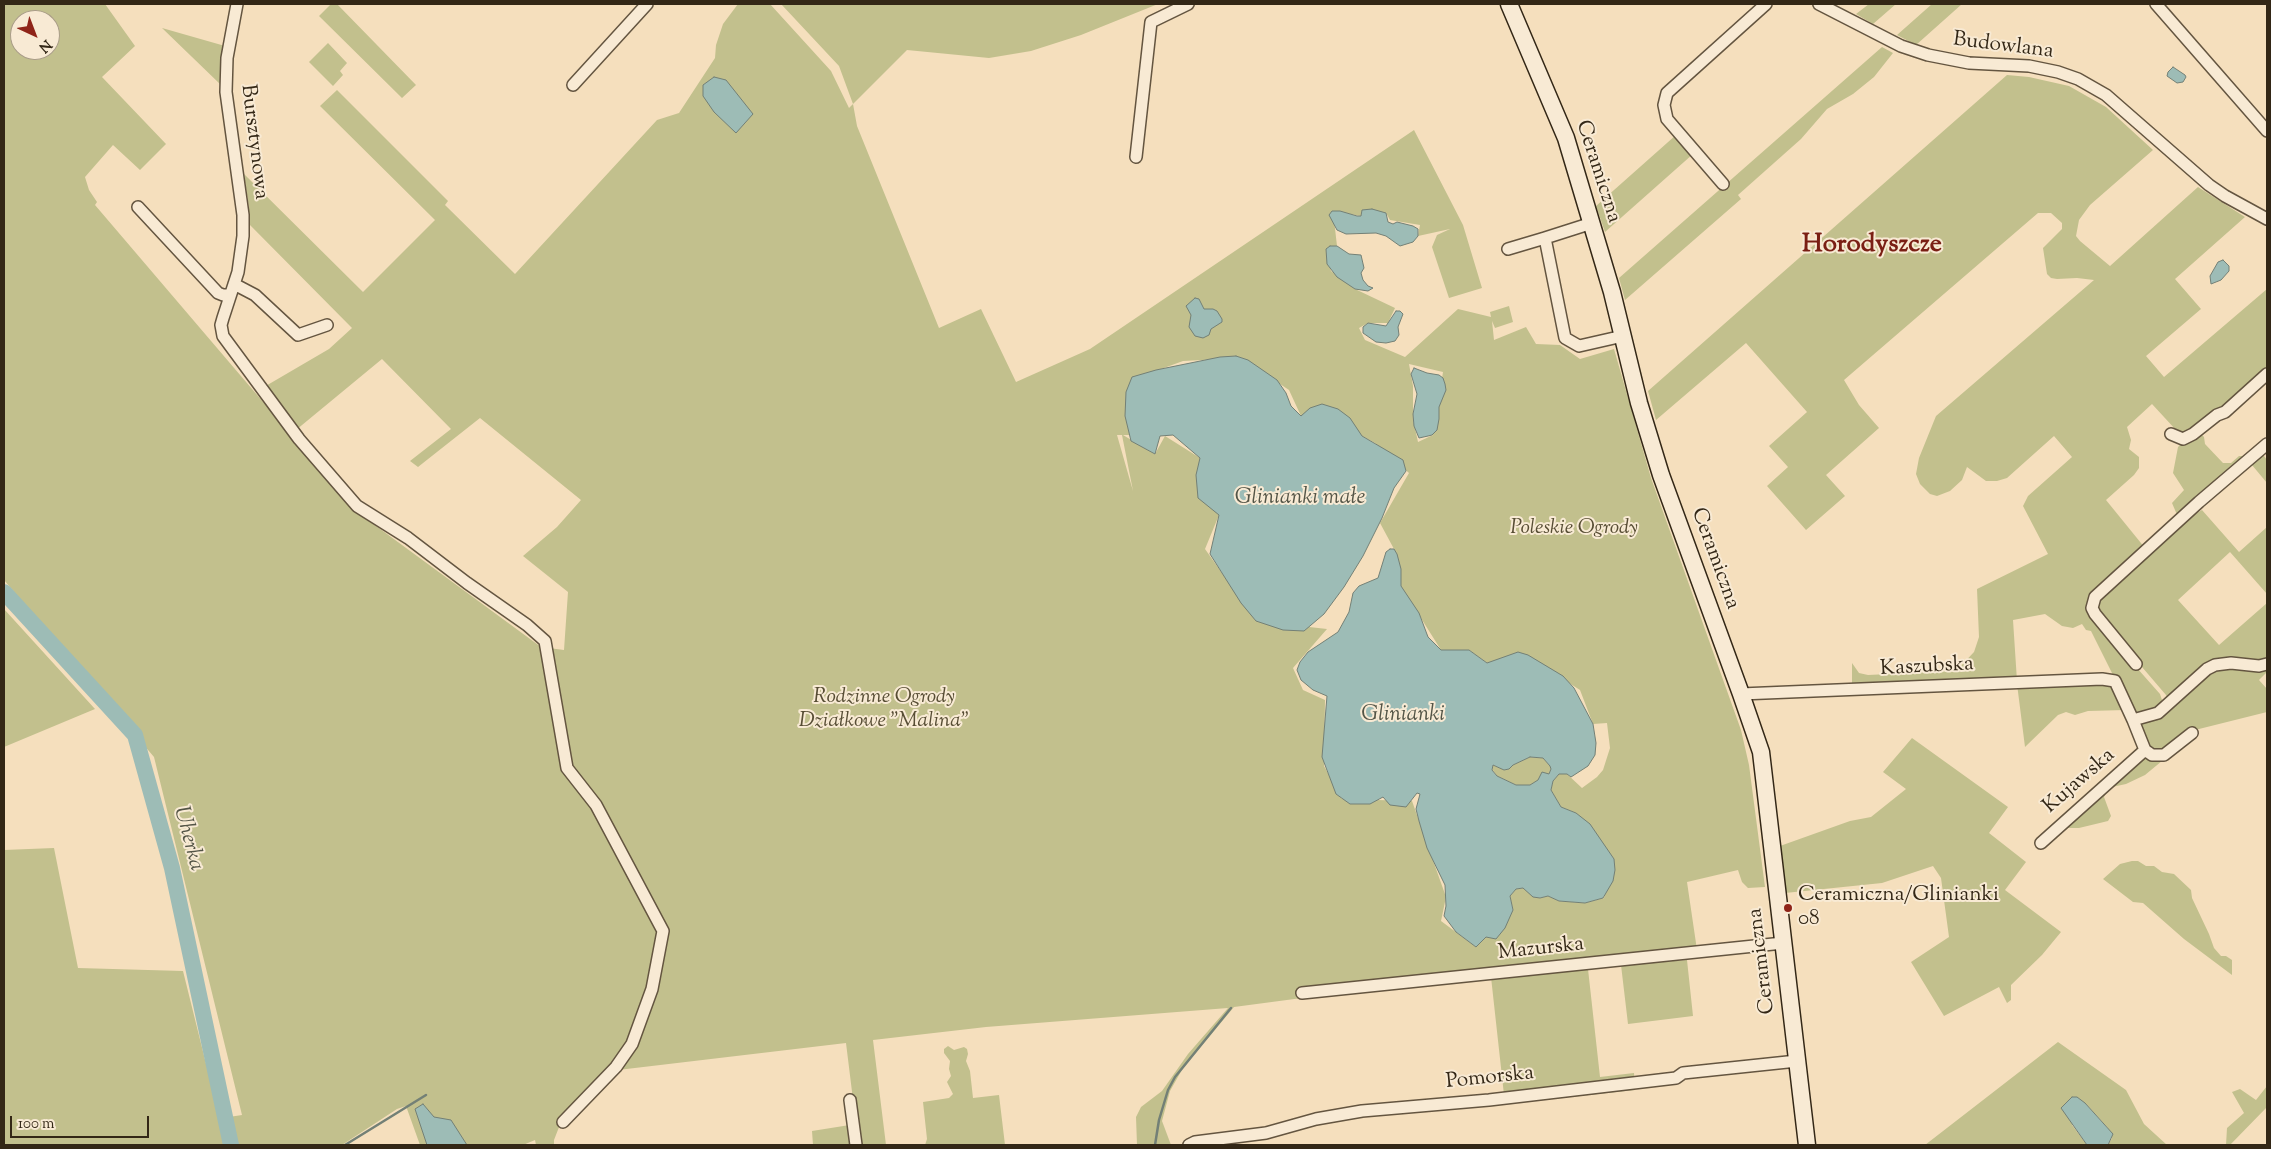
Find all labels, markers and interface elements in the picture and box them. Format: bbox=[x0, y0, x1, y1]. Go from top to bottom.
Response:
north arrow bbox=[10, 10, 60, 60]
street label: Budowlana bbox=[1951, 28, 2055, 66]
text: N bbox=[34, 34, 55, 56]
street label: Bursztynowa bbox=[233, 83, 273, 201]
street label: Ceramiczna bbox=[1569, 117, 1625, 227]
district label: Horodyszcze bbox=[1802, 231, 1942, 263]
water label: Glinianki małe bbox=[1235, 486, 1365, 512]
street label: Ceramiczna bbox=[1684, 505, 1744, 613]
park label: Poleskie Ogrody bbox=[1510, 516, 1638, 542]
street label: Kaszubska bbox=[1879, 653, 1975, 683]
park label: Rodzinne Ogrody Działkowe "Malina" bbox=[799, 685, 969, 735]
water label: Glinianki bbox=[1361, 703, 1445, 729]
street label: Kujawska bbox=[2039, 744, 2121, 820]
water label: Uherka bbox=[166, 804, 208, 874]
place label: Ceramiczna/Glinianki 08 bbox=[1798, 883, 1999, 933]
marker: Ceramiczna/Glinianki 08 bbox=[1782, 902, 1794, 914]
street label: Ceramiczna bbox=[1744, 907, 1782, 1015]
street label: Mazurska bbox=[1497, 933, 1585, 967]
street label: Pomorska bbox=[1445, 1062, 1535, 1096]
scale bar bbox=[12, 1106, 151, 1138]
text: 100 m bbox=[18, 1114, 54, 1135]

